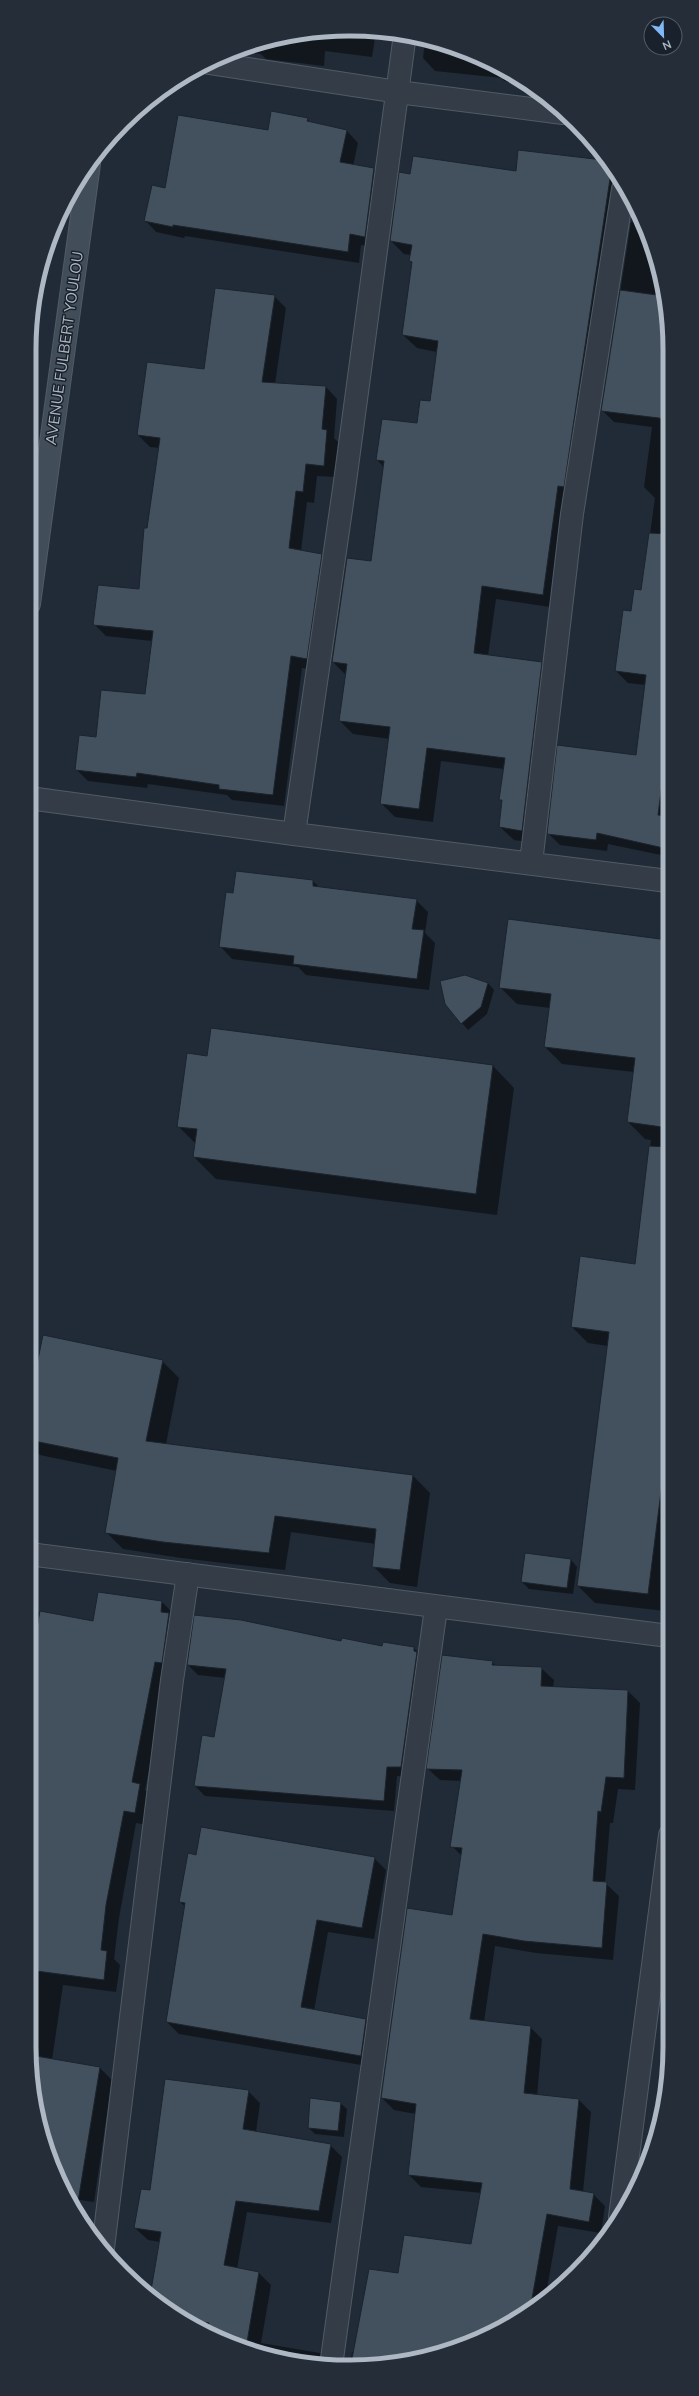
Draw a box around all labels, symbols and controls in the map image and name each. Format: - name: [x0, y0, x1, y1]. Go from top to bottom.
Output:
- north arrow: [643, 16, 683, 56]
- text: N: [660, 37, 673, 53]
- street label: AVENUE FULBERT YOULOU: [41, 250, 87, 446]

